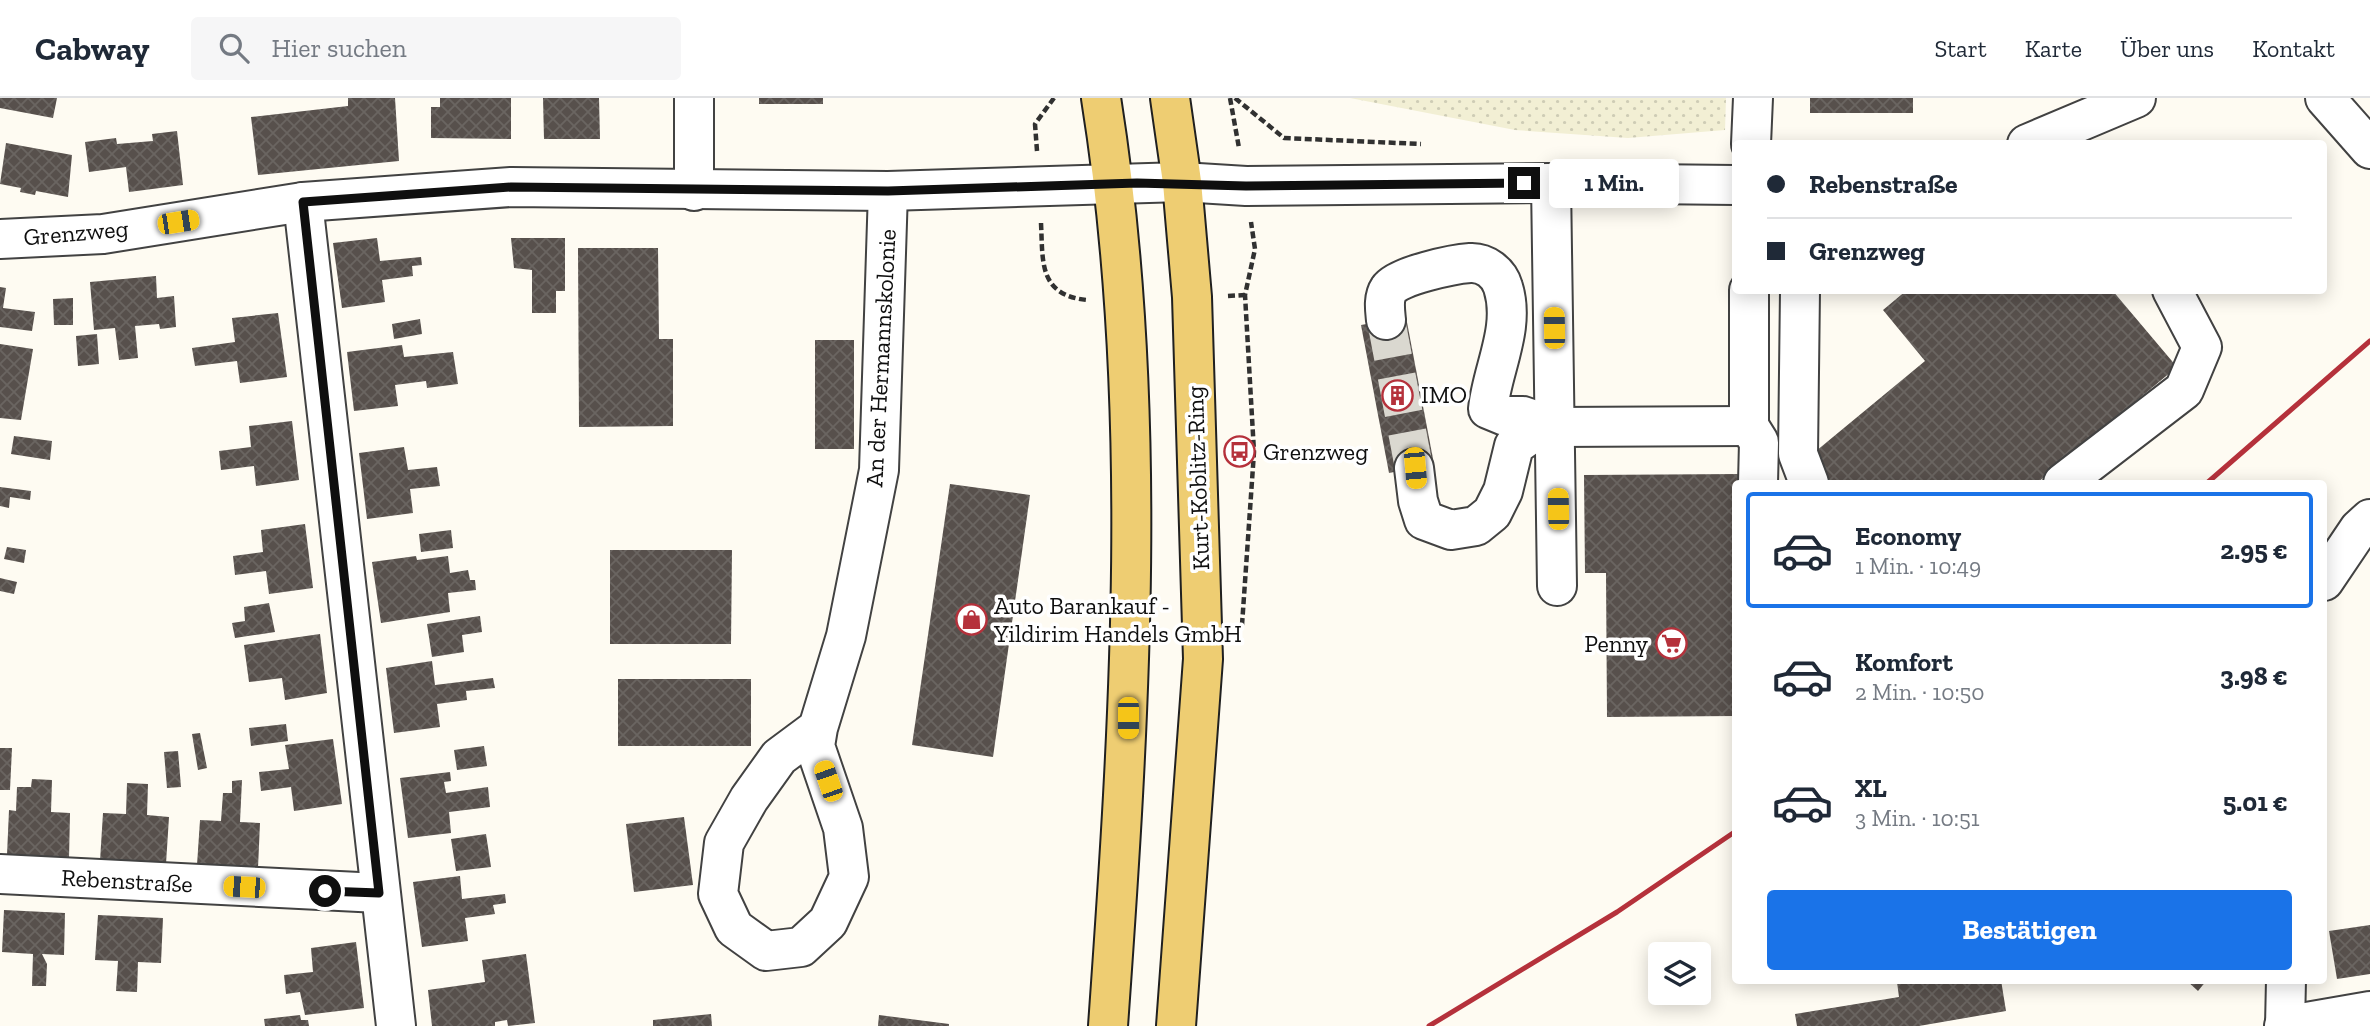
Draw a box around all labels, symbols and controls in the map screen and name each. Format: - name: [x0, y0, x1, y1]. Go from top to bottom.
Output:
- search box: [191, 17, 681, 80]
- text: Cabway: [35, 29, 149, 68]
- icon: search: [215, 29, 253, 67]
- text: Hier suchen: [271, 32, 407, 64]
- text: Start: [1934, 34, 1987, 63]
- text: Karte: [2025, 34, 2082, 63]
- text: Über uns: [2120, 34, 2214, 63]
- text: Kontakt: [2252, 34, 2335, 63]
- callout: 1 Min.: [1548, 158, 1678, 208]
- route end: [1508, 167, 1540, 199]
- text: Rebenstraße: [1809, 168, 1958, 200]
- text: 1 Min.: [1584, 169, 1644, 197]
- car: [156, 208, 201, 236]
- street label: Grenzweg: [22, 213, 130, 252]
- street label: An der Hermannskolonie: [859, 228, 902, 488]
- text: Grenzweg: [1809, 235, 1925, 267]
- car: [1544, 307, 1565, 349]
- building icon: IMO: [1381, 378, 1415, 412]
- place label: IMO: [1421, 380, 1467, 409]
- street label: Kurt-Koblitz-Ring: [1180, 385, 1215, 571]
- bus stop icon: Grenzweg: [1223, 435, 1257, 469]
- place label: Grenzweg: [1263, 437, 1368, 466]
- car: [1403, 446, 1428, 490]
- car: [1548, 488, 1569, 530]
- icon: car: [1771, 519, 1834, 582]
- text: Economy: [1855, 520, 1961, 552]
- text: 2.95 €: [2220, 534, 2288, 566]
- text: 1 Min. · 10:49: [1855, 552, 1981, 580]
- place label: Auto Barankauf - Yildirim Handels GmbH: [993, 591, 1242, 648]
- shop icon: Auto Barankauf - Yildirim Handels GmbH: [954, 603, 988, 637]
- supermarket icon: Penny: [1654, 627, 1688, 661]
- place label: Penny: [1584, 629, 1649, 658]
- icon: car: [1771, 645, 1834, 708]
- text: Komfort: [1855, 646, 1953, 678]
- text: 3.98 €: [2220, 660, 2288, 692]
- text: 2 Min. · 10:50: [1855, 678, 1985, 706]
- car: [1118, 697, 1139, 739]
- car: [812, 758, 845, 804]
- icon: car: [1771, 771, 1834, 834]
- text: XL: [1855, 772, 1887, 804]
- text: 5.01 €: [2223, 786, 2288, 818]
- text: 3 Min. · 10:51: [1855, 804, 1980, 832]
- street label: Rebenstraße: [61, 863, 194, 898]
- car: [223, 875, 266, 899]
- route start: [309, 875, 341, 907]
- button: Bestätigen: [1767, 890, 2292, 970]
- map controls: [1648, 942, 1711, 1005]
- button: layers: [1648, 942, 1711, 1005]

